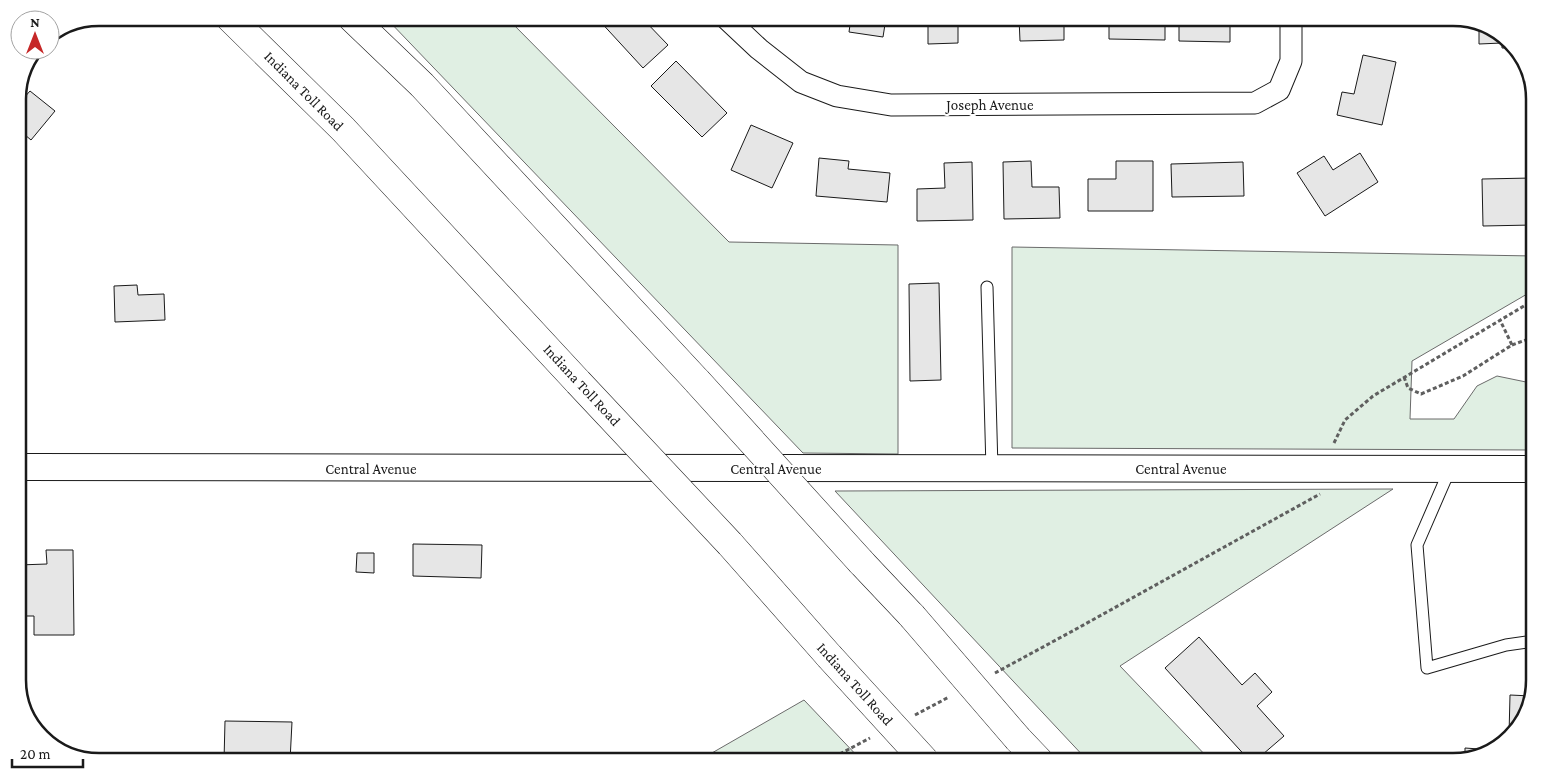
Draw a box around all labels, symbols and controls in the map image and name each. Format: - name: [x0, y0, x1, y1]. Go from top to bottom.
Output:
- north arrow: [10, 10, 60, 60]
- text: N: [30, 14, 40, 30]
- street label: Indiana Toll Road: [261, 48, 347, 134]
- street label: Joseph Avenue: [944, 97, 1034, 114]
- street label: Indiana Toll Road: [540, 341, 624, 429]
- street label: Central Avenue: [325, 461, 417, 477]
- street label: Central Avenue: [730, 461, 822, 477]
- street label: Central Avenue: [1135, 461, 1227, 477]
- street label: Indiana Toll Road: [814, 640, 896, 729]
- scale bar: [12, 736, 84, 768]
- text: 20 m: [20, 746, 51, 762]

